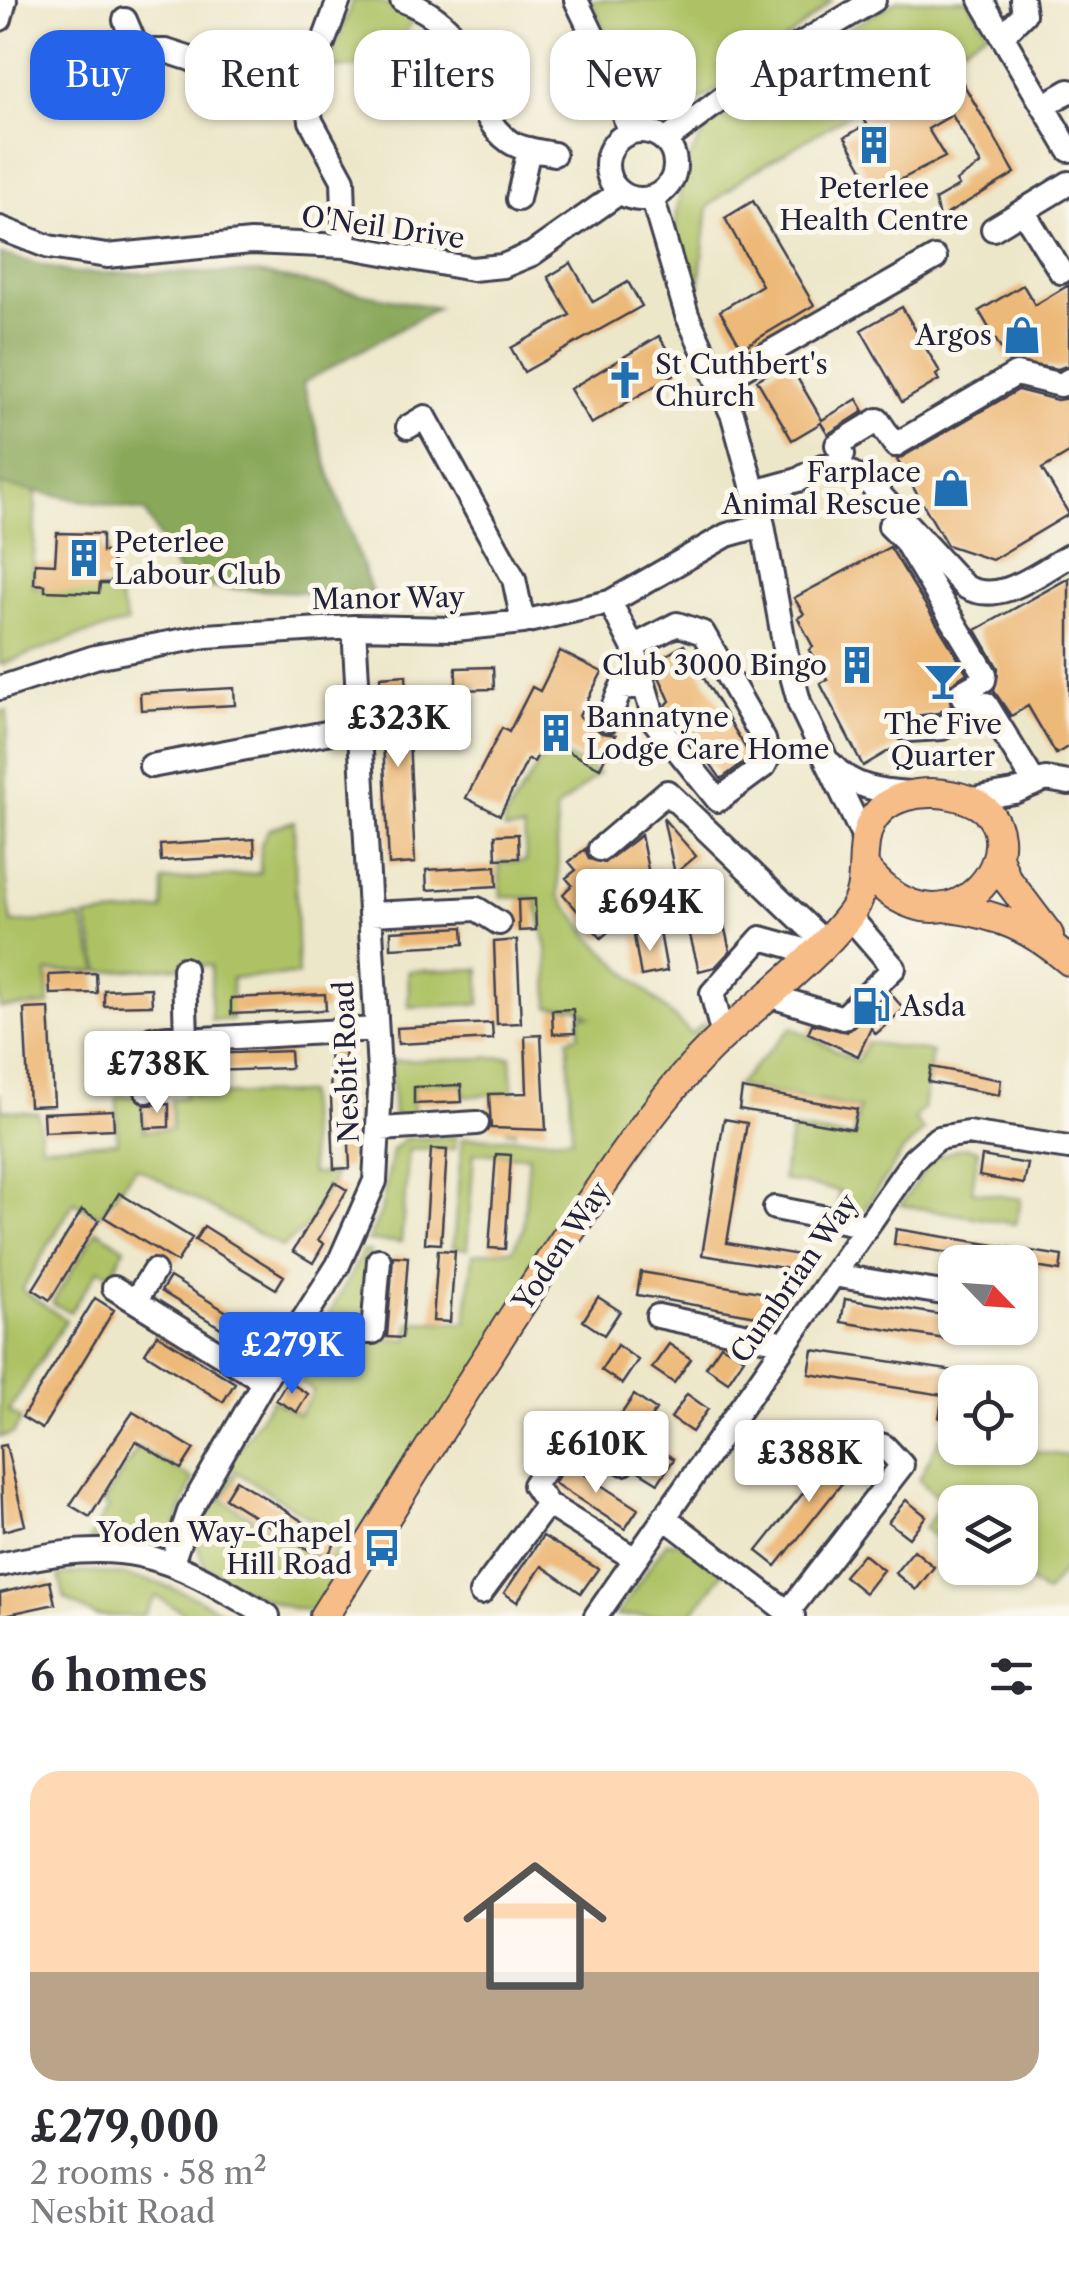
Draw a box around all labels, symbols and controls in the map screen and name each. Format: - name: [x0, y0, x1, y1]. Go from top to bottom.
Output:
- chip: Buy: [30, 30, 165, 120]
- chip: Rent: [185, 30, 334, 120]
- chip: Filters: [354, 30, 530, 120]
- chip: New: [550, 30, 696, 120]
- chip: Apartment: [716, 30, 966, 120]
- building icon: Peterlee Health Centre: [853, 124, 895, 166]
- place label: Peterlee Health Centre: [780, 171, 968, 237]
- street label: O'Neil Drive: [299, 199, 467, 255]
- shop icon: Argos: [1001, 314, 1043, 356]
- place label: Argos: [915, 318, 992, 352]
- place label: St Cuthbert's Church: [655, 347, 828, 413]
- church icon: St Cuthbert's Church: [604, 359, 646, 401]
- place label: Farplace Animal Rescue: [721, 455, 921, 521]
- shop icon: Farplace Animal Rescue: [930, 467, 972, 509]
- place label: Peterlee Labour Club: [114, 525, 281, 591]
- building icon: Peterlee Labour Club: [63, 537, 105, 579]
- street label: Manor Way: [311, 580, 465, 616]
- building icon: Club 3000 Bingo: [836, 644, 878, 686]
- place label: Club 3000 Bingo: [602, 648, 827, 682]
- bar icon: The Five Quarter: [922, 660, 964, 702]
- pin: £323K: [328, 685, 468, 770]
- text: £323K: [347, 698, 449, 737]
- place label: Bannatyne Lodge Care Home: [586, 700, 830, 766]
- place label: The Five Quarter: [884, 707, 1002, 773]
- building icon: Bannatyne Lodge Care Home: [535, 712, 577, 754]
- pin: £694K: [580, 869, 720, 954]
- text: £694K: [598, 882, 702, 921]
- street label: Nesbit Road: [326, 980, 366, 1144]
- fuel station icon: Asda: [850, 985, 892, 1027]
- place label: Asda: [900, 989, 966, 1023]
- pin: £738K: [87, 1031, 227, 1116]
- text: £738K: [106, 1044, 208, 1083]
- street label: Yoden Way: [505, 1175, 617, 1318]
- street label: Cumbrian Way: [723, 1187, 865, 1369]
- north arrow: [938, 1245, 1038, 1345]
- map controls: [938, 1245, 1038, 1585]
- pin: £279K: [222, 1312, 362, 1397]
- text: £279K: [241, 1325, 343, 1364]
- button: locate: [938, 1365, 1038, 1465]
- pin: £610K: [526, 1411, 666, 1496]
- pin: £388K: [739, 1420, 879, 1505]
- text: £610K: [546, 1424, 646, 1463]
- text: £388K: [757, 1433, 861, 1472]
- button: layers: [938, 1485, 1038, 1585]
- place label: Yoden Way-Chapel Hill Road: [96, 1515, 352, 1581]
- bus stop icon: Yoden Way-Chapel Hill Road: [361, 1527, 403, 1569]
- icon: filters: [984, 1649, 1039, 1704]
- text: 6 homes: [30, 1650, 208, 1702]
- icon: home: [445, 1836, 625, 2016]
- text: £279,000: [30, 2101, 220, 2153]
- text: 2 rooms · 58 m²: [30, 2153, 267, 2192]
- text: Nesbit Road: [30, 2192, 216, 2231]

